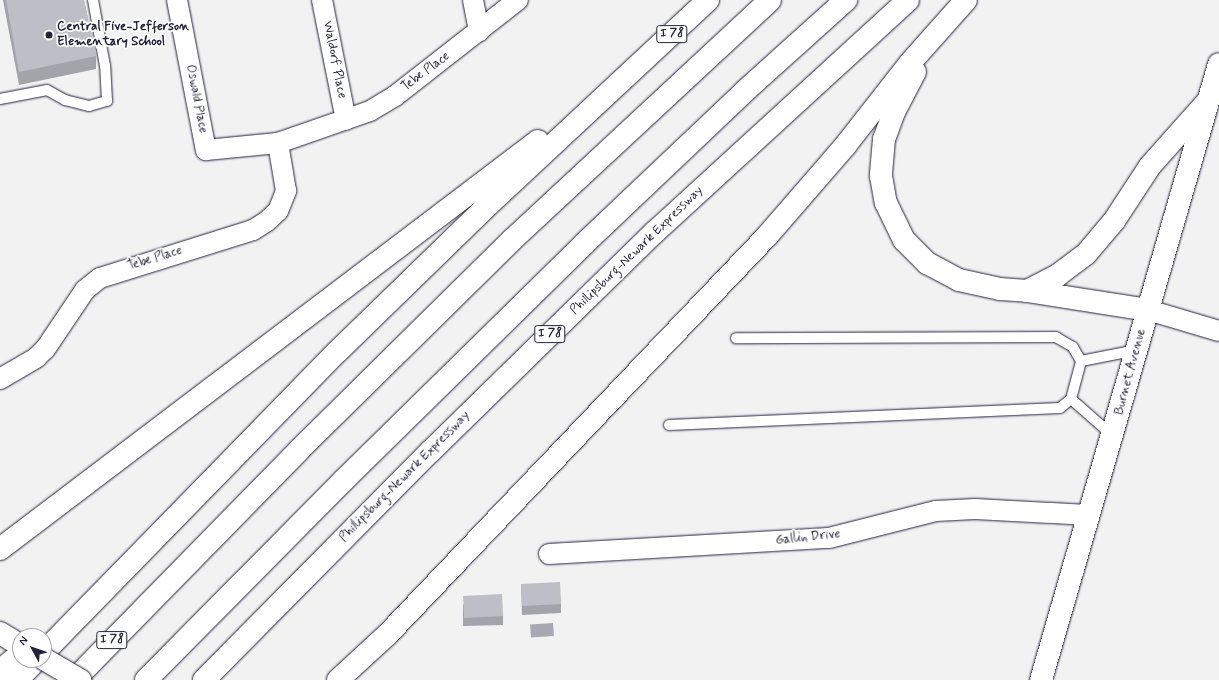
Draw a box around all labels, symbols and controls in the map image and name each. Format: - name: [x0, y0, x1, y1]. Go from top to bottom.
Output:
- place label: Central Five-Jefferson Elementary School: [57, 20, 189, 51]
- street label: Waldorf Place: [319, 21, 349, 99]
- road number: I 78: [656, 24, 688, 44]
- marker: Central Five-Jefferson Elementary School: [44, 30, 54, 40]
- street label: Tebe Place: [399, 49, 453, 95]
- street label: Oswald Place: [182, 63, 210, 135]
- street label: Phillipsburg-Newark Expressway: [566, 182, 708, 320]
- street label: Tebe Place: [126, 243, 184, 275]
- road number: I 78: [534, 324, 566, 344]
- street label: Burnet Avenue: [1112, 328, 1150, 416]
- street label: Phillipsburg-Newark Expressway: [335, 407, 475, 547]
- street label: Gallin Drive: [775, 527, 841, 549]
- north arrow: [12, 628, 52, 668]
- road number: I 78: [96, 630, 128, 650]
- text: N: [16, 634, 31, 648]

